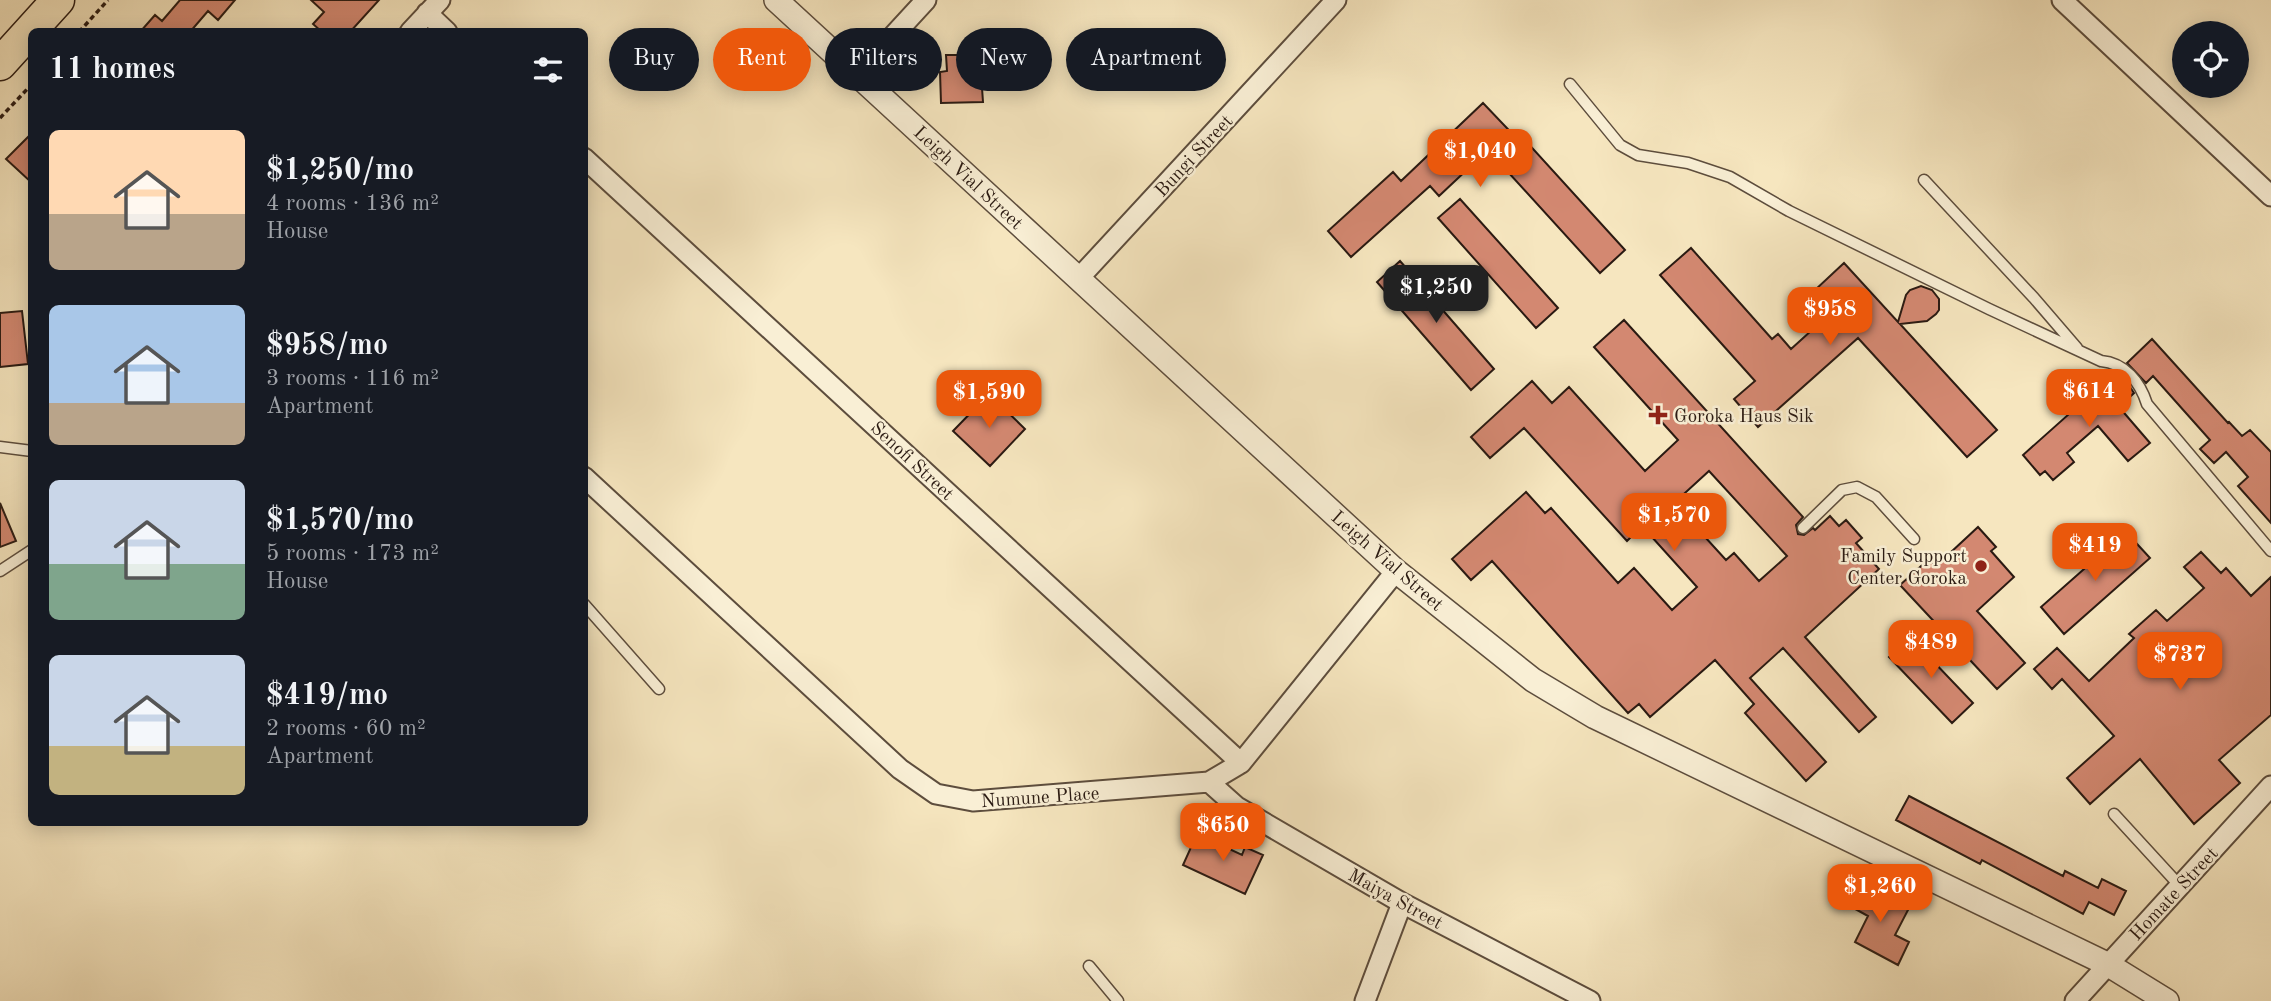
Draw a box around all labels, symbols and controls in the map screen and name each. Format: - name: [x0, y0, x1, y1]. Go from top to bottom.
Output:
- map controls: [2172, 21, 2249, 98]
- button: locate: [2172, 21, 2249, 98]
- chip: Buy: [609, 28, 699, 91]
- chip: Rent: [713, 28, 811, 91]
- chip: Filters: [825, 28, 942, 91]
- chip: New: [956, 28, 1052, 91]
- chip: Apartment: [1066, 28, 1226, 91]
- icon: filters: [529, 51, 567, 89]
- text: 11 homes: [49, 55, 175, 85]
- street label: Bungi Street: [1152, 112, 1237, 201]
- street label: Leigh Vial Street: [909, 124, 1026, 234]
- pin: $1,040: [1423, 130, 1537, 189]
- text: $1,040: [1443, 140, 1517, 163]
- text: $1,250/mo: [266, 156, 414, 186]
- icon: home: [105, 158, 189, 242]
- text: 4 rooms · 136 m²: [266, 192, 439, 215]
- text: House: [266, 220, 328, 243]
- pin: $1,250: [1379, 266, 1493, 325]
- text: $1,250: [1399, 276, 1473, 299]
- pin: $958: [1789, 288, 1871, 347]
- text: $958: [1803, 298, 1857, 321]
- text: $958/mo: [266, 331, 388, 361]
- icon: home: [105, 333, 189, 417]
- text: 3 rooms · 116 m²: [266, 367, 439, 390]
- pin: $1,590: [932, 370, 1046, 430]
- pin: $614: [2048, 370, 2130, 429]
- text: $614: [2062, 380, 2116, 403]
- text: $1,590: [952, 381, 1026, 404]
- text: Apartment: [266, 395, 374, 418]
- marker: Goroka Haus Sik: [1648, 405, 1668, 425]
- place label: Goroka Haus Sik: [1674, 408, 1814, 427]
- street label: Senofi Street: [866, 419, 957, 505]
- pin: $1,570: [1617, 494, 1731, 553]
- text: $1,570: [1637, 504, 1711, 527]
- text: $1,570/mo: [266, 506, 414, 536]
- icon: home: [105, 508, 189, 592]
- street label: Leigh Vial Street: [1327, 508, 1446, 616]
- pin: $419: [2054, 524, 2136, 583]
- text: $419: [2068, 534, 2122, 557]
- text: 5 rooms · 173 m²: [266, 542, 439, 565]
- place label: Family Support Center Goroka: [1840, 548, 1968, 589]
- marker: Family Support Center Goroka: [1973, 558, 1989, 574]
- text: House: [266, 570, 328, 593]
- pin: $489: [1890, 620, 1972, 680]
- text: $489: [1904, 631, 1958, 654]
- pin: $737: [2139, 632, 2221, 692]
- text: $737: [2153, 643, 2207, 666]
- text: $419/mo: [266, 681, 388, 711]
- icon: home: [105, 683, 189, 767]
- text: 2 rooms · 60 m²: [266, 717, 426, 740]
- text: Apartment: [266, 745, 374, 768]
- street label: Numune Place: [980, 785, 1100, 812]
- pin: $650: [1182, 804, 1264, 863]
- text: $650: [1196, 814, 1250, 837]
- street label: Homate Street: [2127, 844, 2223, 945]
- pin: $1,260: [1823, 864, 1937, 924]
- street label: Maiya Street: [1344, 866, 1445, 934]
- text: $1,260: [1843, 875, 1917, 898]

